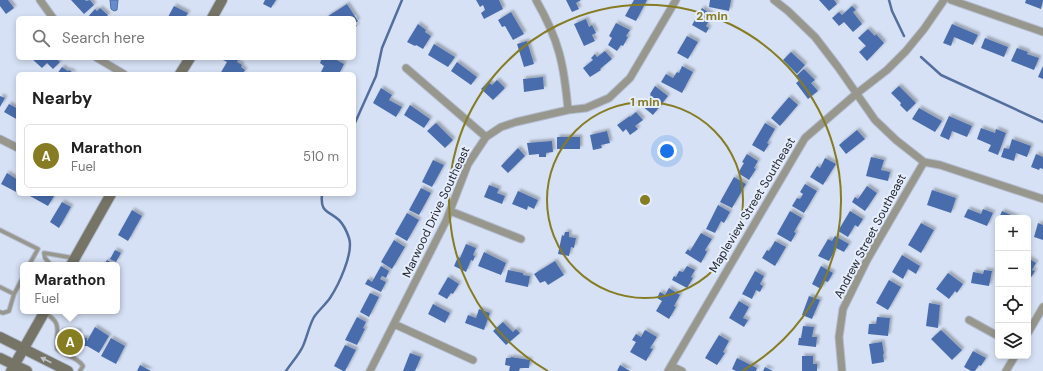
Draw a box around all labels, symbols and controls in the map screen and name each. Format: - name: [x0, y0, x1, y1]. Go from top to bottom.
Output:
- text: 2 min: [696, 8, 728, 24]
- search box: [16, 16, 356, 60]
- icon: search: [30, 27, 52, 49]
- text: Search here: [62, 28, 145, 48]
- text: Nearby: [32, 87, 92, 109]
- text: 1 min: [630, 94, 660, 110]
- street label: Mapleview Street Southeast: [705, 134, 799, 276]
- text: Marathon: [71, 138, 142, 158]
- your location: [657, 141, 677, 161]
- street label: Marwood Drive Southeast: [399, 144, 474, 280]
- text: A: [41, 148, 51, 165]
- text: 510 m: [303, 148, 339, 165]
- text: Fuel: [71, 158, 96, 175]
- street label: Andrew Street Southeast: [830, 171, 910, 301]
- centre of rings: [638, 193, 652, 207]
- map controls: [995, 215, 1031, 359]
- button: +: [995, 215, 1031, 251]
- button: −: [995, 251, 1031, 287]
- popup: [20, 262, 120, 314]
- text: Marathon: [34, 270, 106, 290]
- button: locate: [995, 287, 1031, 323]
- text: Fuel: [34, 290, 59, 307]
- button: layers: [995, 323, 1031, 359]
- pin: A: [57, 327, 83, 357]
- one-way arrow: [40, 357, 51, 363]

